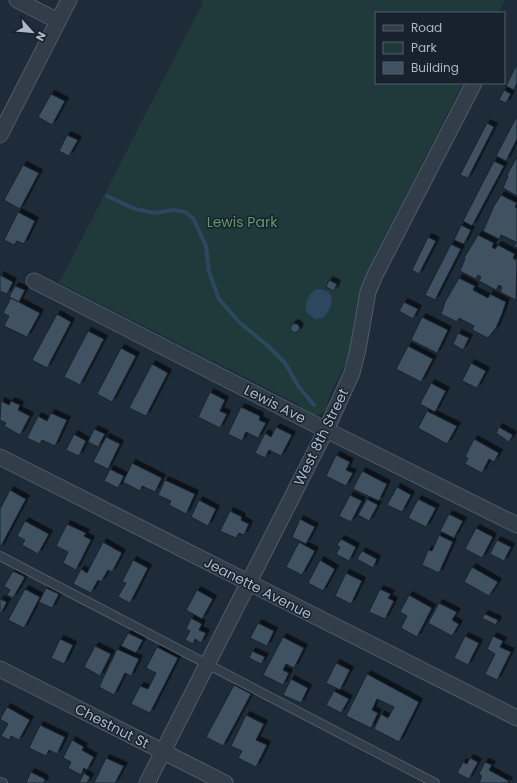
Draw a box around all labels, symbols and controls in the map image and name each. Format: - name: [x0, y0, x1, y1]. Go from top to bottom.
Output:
- north arrow: [12, 12, 52, 52]
- legend: [375, 12, 505, 84]
- text: Road: [411, 19, 442, 36]
- text: N: [32, 29, 50, 44]
- text: Park: [411, 39, 438, 56]
- text: Building: [411, 59, 459, 76]
- park label: Lewis Park: [207, 212, 278, 232]
- street label: Lewis Ave: [241, 380, 310, 428]
- street label: West 8th Street: [289, 385, 353, 489]
- street label: Jeanette Avenue: [201, 552, 316, 624]
- street label: Chestnut St: [71, 699, 153, 753]

